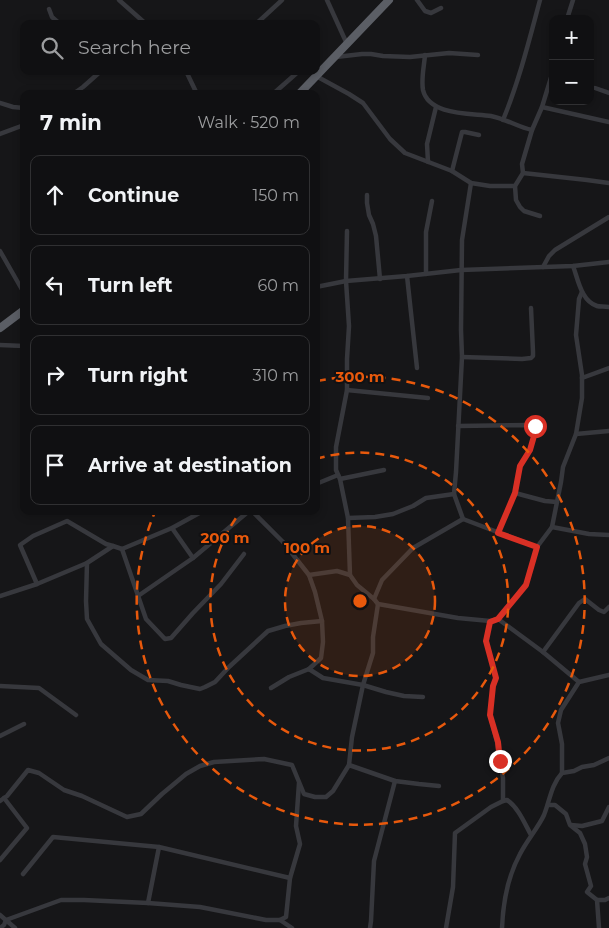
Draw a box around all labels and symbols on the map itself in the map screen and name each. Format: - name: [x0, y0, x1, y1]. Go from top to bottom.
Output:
- text: 300 m: [334, 367, 385, 386]
- route start: [524, 415, 547, 438]
- text: 200 m: [200, 528, 250, 547]
- text: 100 m: [284, 538, 330, 557]
- centre of rings: [351, 592, 369, 610]
- route end: [489, 750, 512, 773]

